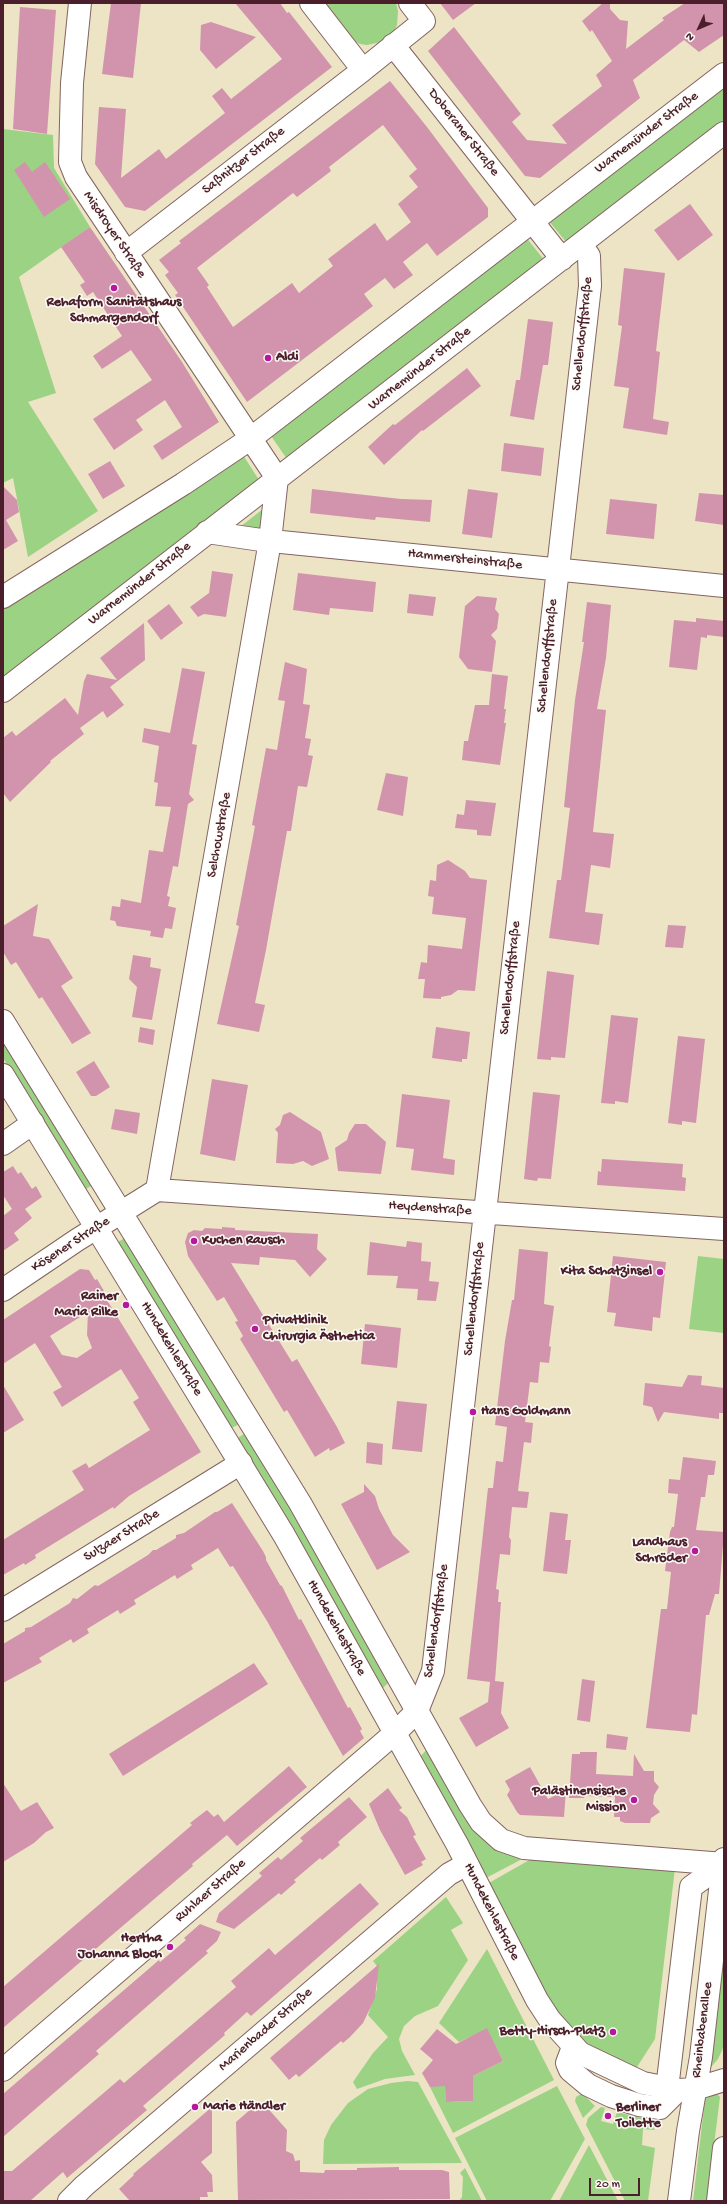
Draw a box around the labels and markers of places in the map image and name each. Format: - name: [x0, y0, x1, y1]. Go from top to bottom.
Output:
- marker: Rehaform Sanitätshaus Schmargendorf: [109, 283, 119, 293]
- place label: Rehaform Sanitätshaus Schmargendorf: [47, 295, 181, 328]
- place label: Aldi: [276, 350, 299, 366]
- marker: Aldi: [263, 353, 273, 363]
- place label: Kuchen Rausch: [202, 1233, 285, 1249]
- marker: Kuchen Rausch: [189, 1236, 199, 1246]
- place label: Kita Schatzinsel: [561, 1264, 652, 1280]
- marker: Kita Schatzinsel: [655, 1267, 665, 1277]
- place label: Rainer Maria Rilke: [55, 1289, 118, 1322]
- marker: Rainer Maria Rilke: [121, 1300, 131, 1310]
- place label: Privatklinik Chirurgia Ästhetica: [263, 1313, 375, 1346]
- marker: Privatklinik Chirurgia Ästhetica: [250, 1324, 260, 1334]
- place label: Hans Goldmann: [481, 1404, 570, 1420]
- marker: Hans Goldmann: [468, 1407, 478, 1417]
- place label: Landhaus Schröder: [632, 1535, 687, 1568]
- marker: Landhaus Schröder: [690, 1546, 700, 1556]
- place label: Palästinensische Mission: [532, 1784, 626, 1816]
- marker: Palästinensische Mission: [629, 1795, 639, 1805]
- place label: Hertha Johanna Bloch: [78, 1931, 162, 1964]
- marker: Hertha Johanna Bloch: [165, 1942, 175, 1952]
- place label: Betty-Hirsch-Platz: [500, 2024, 605, 2040]
- marker: Betty-Hirsch-Platz: [608, 2027, 618, 2037]
- place label: Marie Händler: [203, 2099, 285, 2115]
- place label: Berliner Toilette: [616, 2100, 661, 2132]
- marker: Marie Händler: [190, 2102, 200, 2112]
- marker: Berliner Toilette: [603, 2111, 613, 2121]

